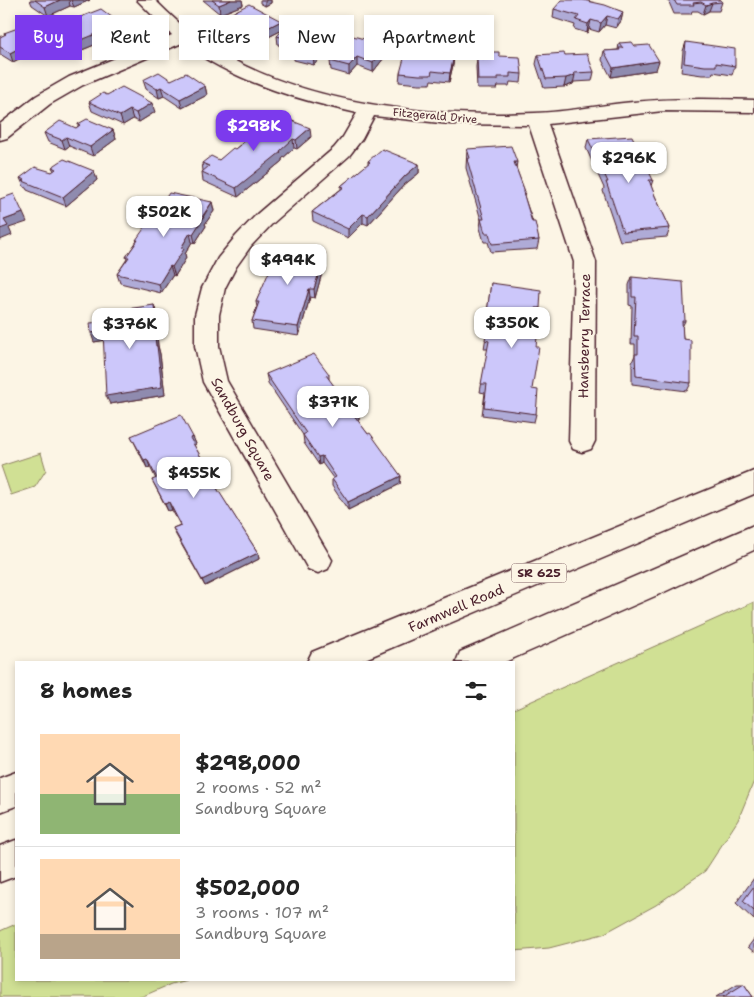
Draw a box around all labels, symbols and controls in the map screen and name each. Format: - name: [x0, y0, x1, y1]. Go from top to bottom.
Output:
- chip: Buy: [15, 15, 82, 60]
- chip: Rent: [92, 15, 169, 60]
- chip: Filters: [179, 15, 269, 60]
- chip: New: [279, 15, 354, 60]
- chip: Apartment: [364, 15, 494, 60]
- street label: Fitzgerald Drive: [392, 105, 478, 127]
- pin: $298K: [219, 110, 289, 152]
- text: $298K: [227, 115, 281, 136]
- pin: $296K: [594, 142, 664, 184]
- text: $296K: [602, 147, 656, 168]
- pin: $502K: [129, 196, 199, 238]
- text: $502K: [137, 201, 191, 222]
- pin: $494K: [253, 244, 323, 286]
- text: $494K: [261, 249, 315, 270]
- street label: Hansberry Terrace: [574, 273, 594, 399]
- pin: $350K: [477, 306, 547, 349]
- pin: $376K: [95, 308, 165, 350]
- text: $350K: [485, 312, 539, 333]
- text: $376K: [103, 313, 157, 334]
- street label: Sandburg Square: [207, 374, 279, 484]
- pin: $371K: [298, 386, 368, 428]
- text: $371K: [308, 391, 358, 412]
- pin: $455K: [159, 456, 229, 499]
- text: $455K: [168, 462, 220, 483]
- road number: SR 625: [512, 564, 566, 582]
- street label: Farmwell Road: [406, 580, 506, 636]
- text: 8 homes: [40, 677, 132, 705]
- icon: filters: [462, 677, 490, 705]
- text: $298,000: [195, 749, 301, 777]
- icon: home: [80, 754, 140, 814]
- text: 2 rooms · 52 m²: [195, 777, 322, 798]
- text: Sandburg Square: [195, 798, 327, 819]
- text: $502,000: [195, 874, 300, 902]
- icon: home: [80, 879, 140, 939]
- text: 3 rooms · 107 m²: [195, 902, 329, 923]
- text: Sandburg Square: [195, 923, 327, 944]

